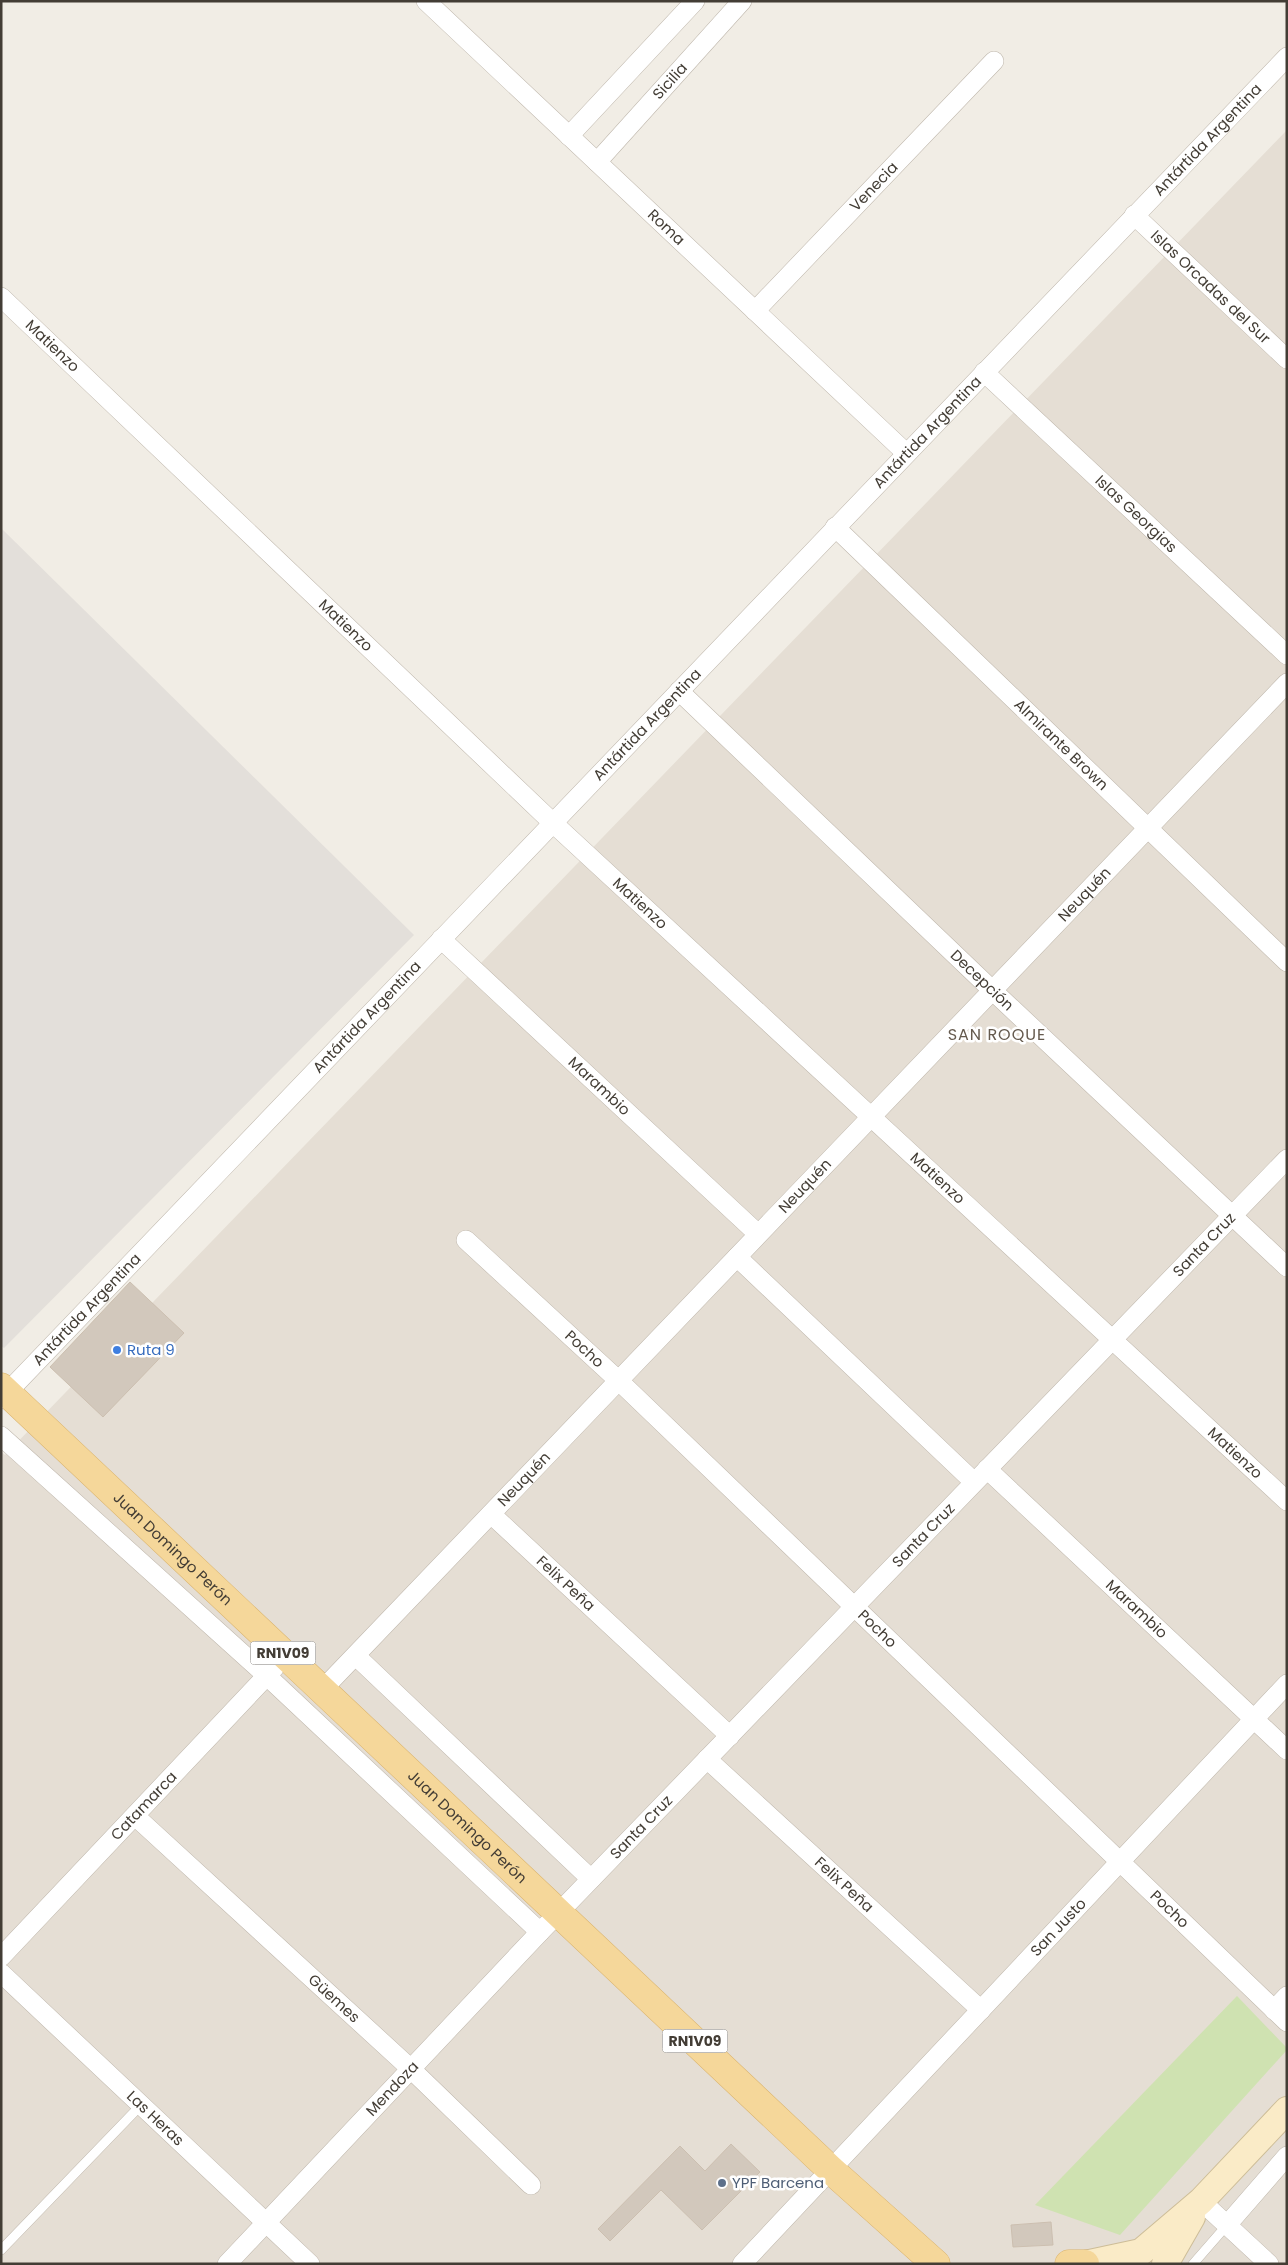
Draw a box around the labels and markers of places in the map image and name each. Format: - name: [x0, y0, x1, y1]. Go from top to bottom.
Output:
- place label: Ruta 9: [127, 1339, 175, 1360]
- marker: Ruta 9: [111, 1344, 123, 1356]
- place label: YPF Barcena: [732, 2172, 824, 2193]
- marker: YPF Barcena: [716, 2177, 728, 2189]

